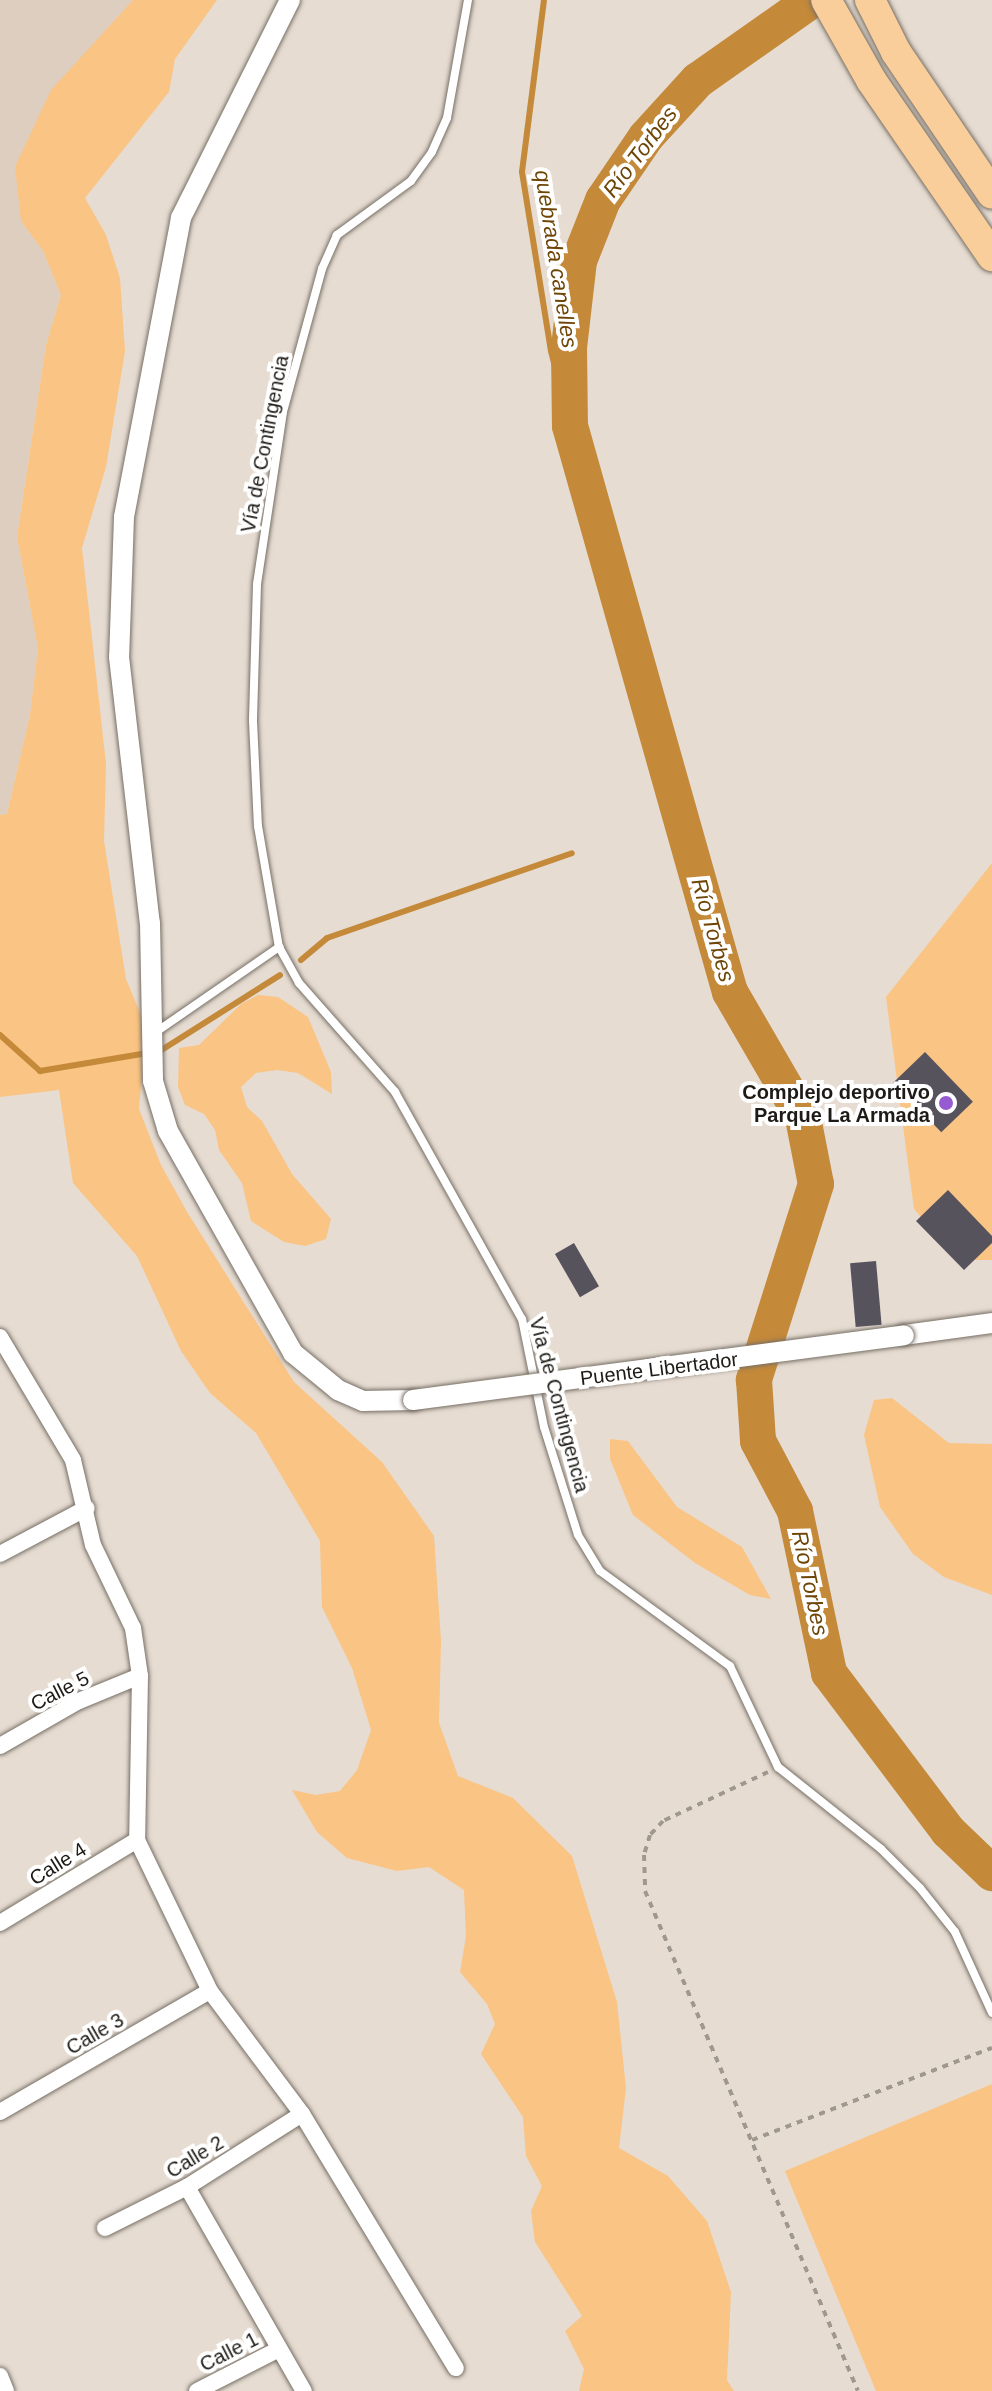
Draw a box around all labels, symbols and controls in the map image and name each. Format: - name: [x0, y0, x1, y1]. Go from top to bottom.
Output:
- water label: Río Torbes: [597, 101, 683, 203]
- water label: quebrada canelles: [529, 168, 583, 350]
- street label: Vía de Contingencia: [236, 353, 294, 535]
- water label: Río Torbes: [686, 875, 740, 985]
- place label: Complejo deportivo Parque La Armada: [742, 1080, 930, 1127]
- marker: Complejo deportivo Parque La Armada: [937, 1094, 955, 1112]
- street label: Vía de Contingencia: [524, 1315, 594, 1495]
- street label: Puente Libertador: [579, 1347, 739, 1391]
- water label: Río Torbes: [786, 1528, 834, 1638]
- street label: Calle 5: [27, 1666, 93, 1716]
- street label: Calle 4: [25, 1837, 91, 1891]
- street label: Calle 3: [62, 2008, 128, 2060]
- street label: Calle 2: [162, 2131, 228, 2183]
- street label: Calle 1: [196, 2327, 262, 2377]

